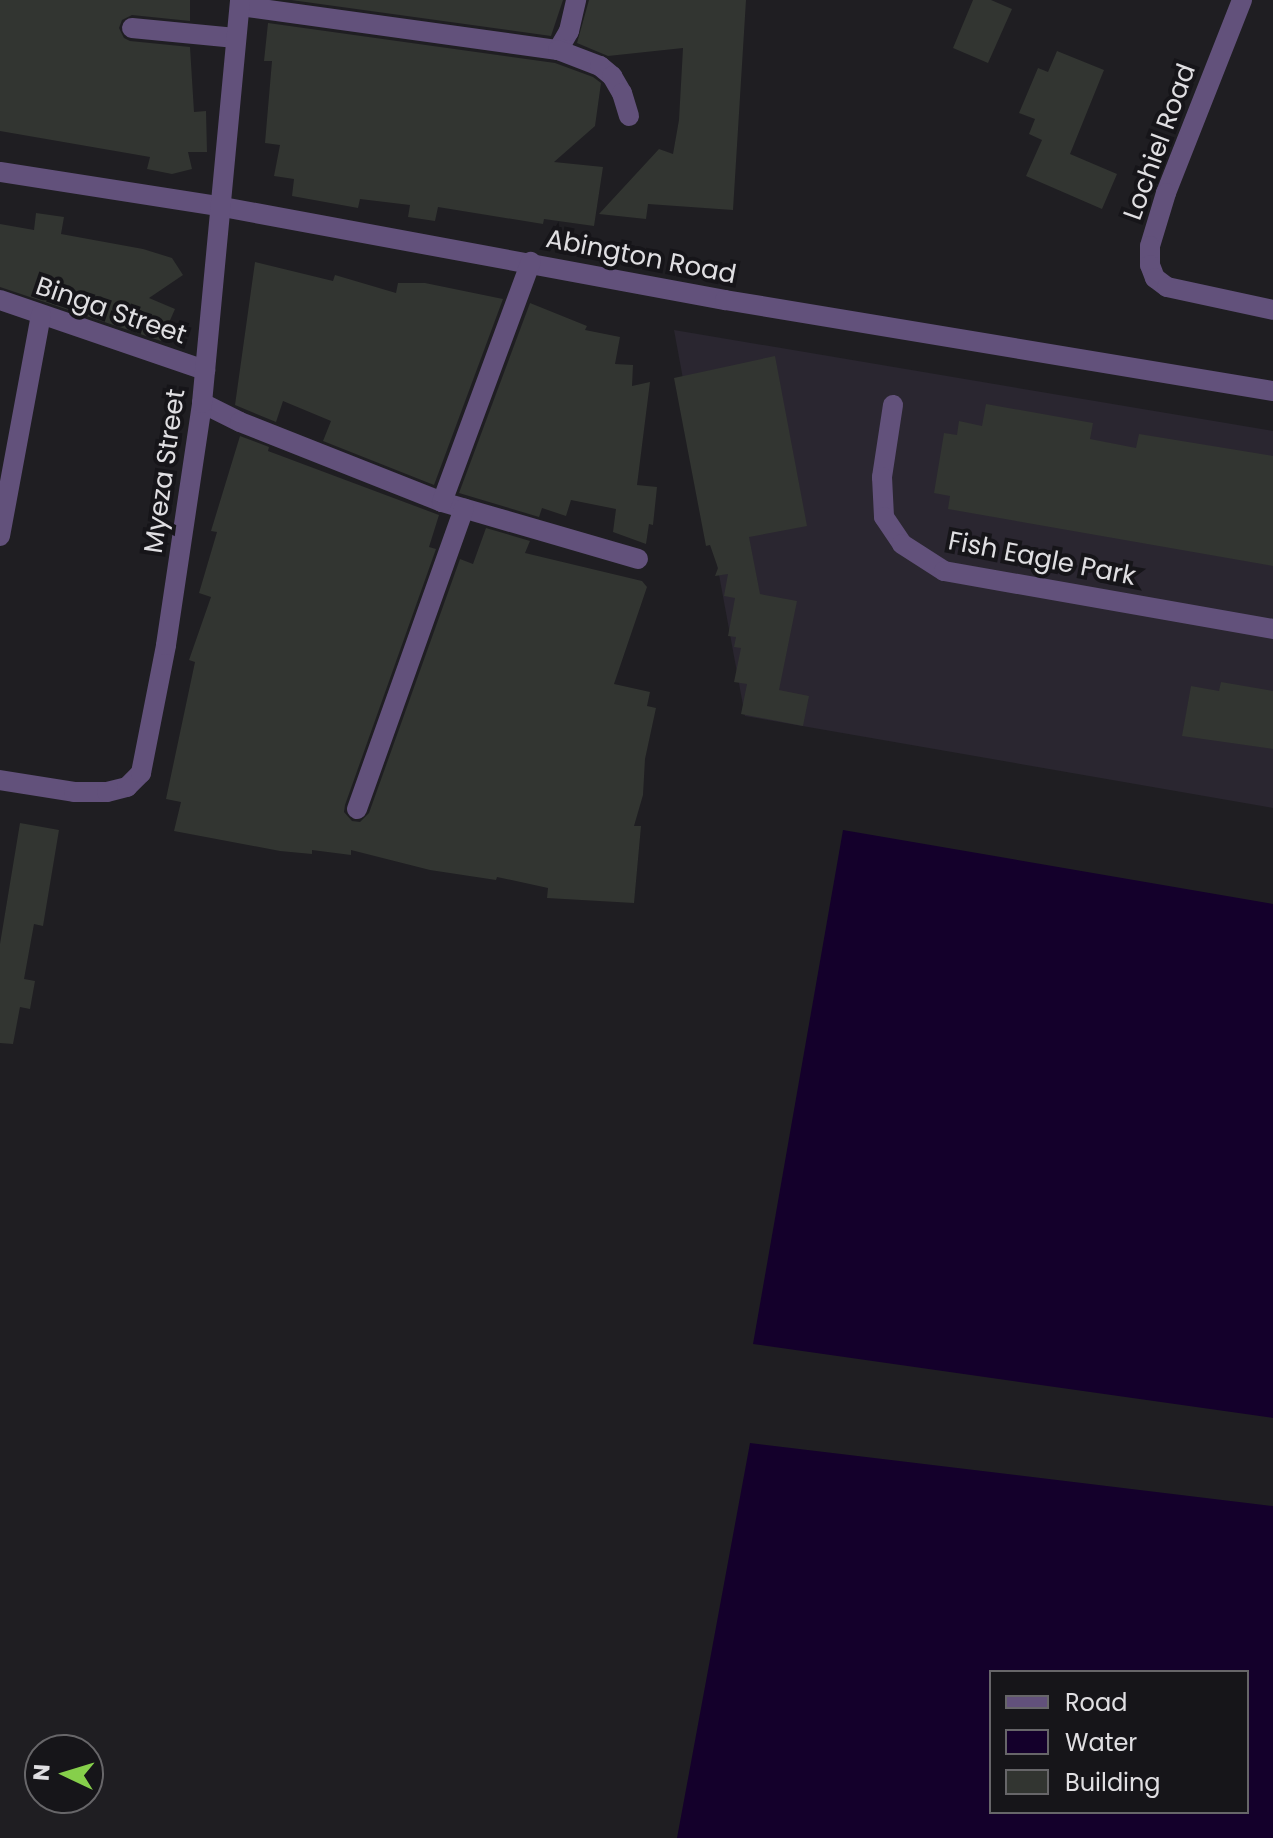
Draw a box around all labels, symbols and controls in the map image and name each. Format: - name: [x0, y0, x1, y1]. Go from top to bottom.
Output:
- street label: Lochiel Road: [1117, 60, 1203, 224]
- street label: Abington Road: [543, 223, 739, 291]
- street label: Binga Street: [32, 271, 190, 351]
- street label: Myeza Street: [138, 387, 192, 555]
- street label: Fish Eagle Park: [946, 526, 1138, 592]
- legend: [989, 1670, 1249, 1814]
- text: Road: [1065, 1686, 1127, 1719]
- text: Water: [1065, 1726, 1137, 1759]
- north arrow: [24, 1734, 104, 1814]
- text: N: [26, 1763, 58, 1782]
- text: Building: [1065, 1766, 1161, 1799]

